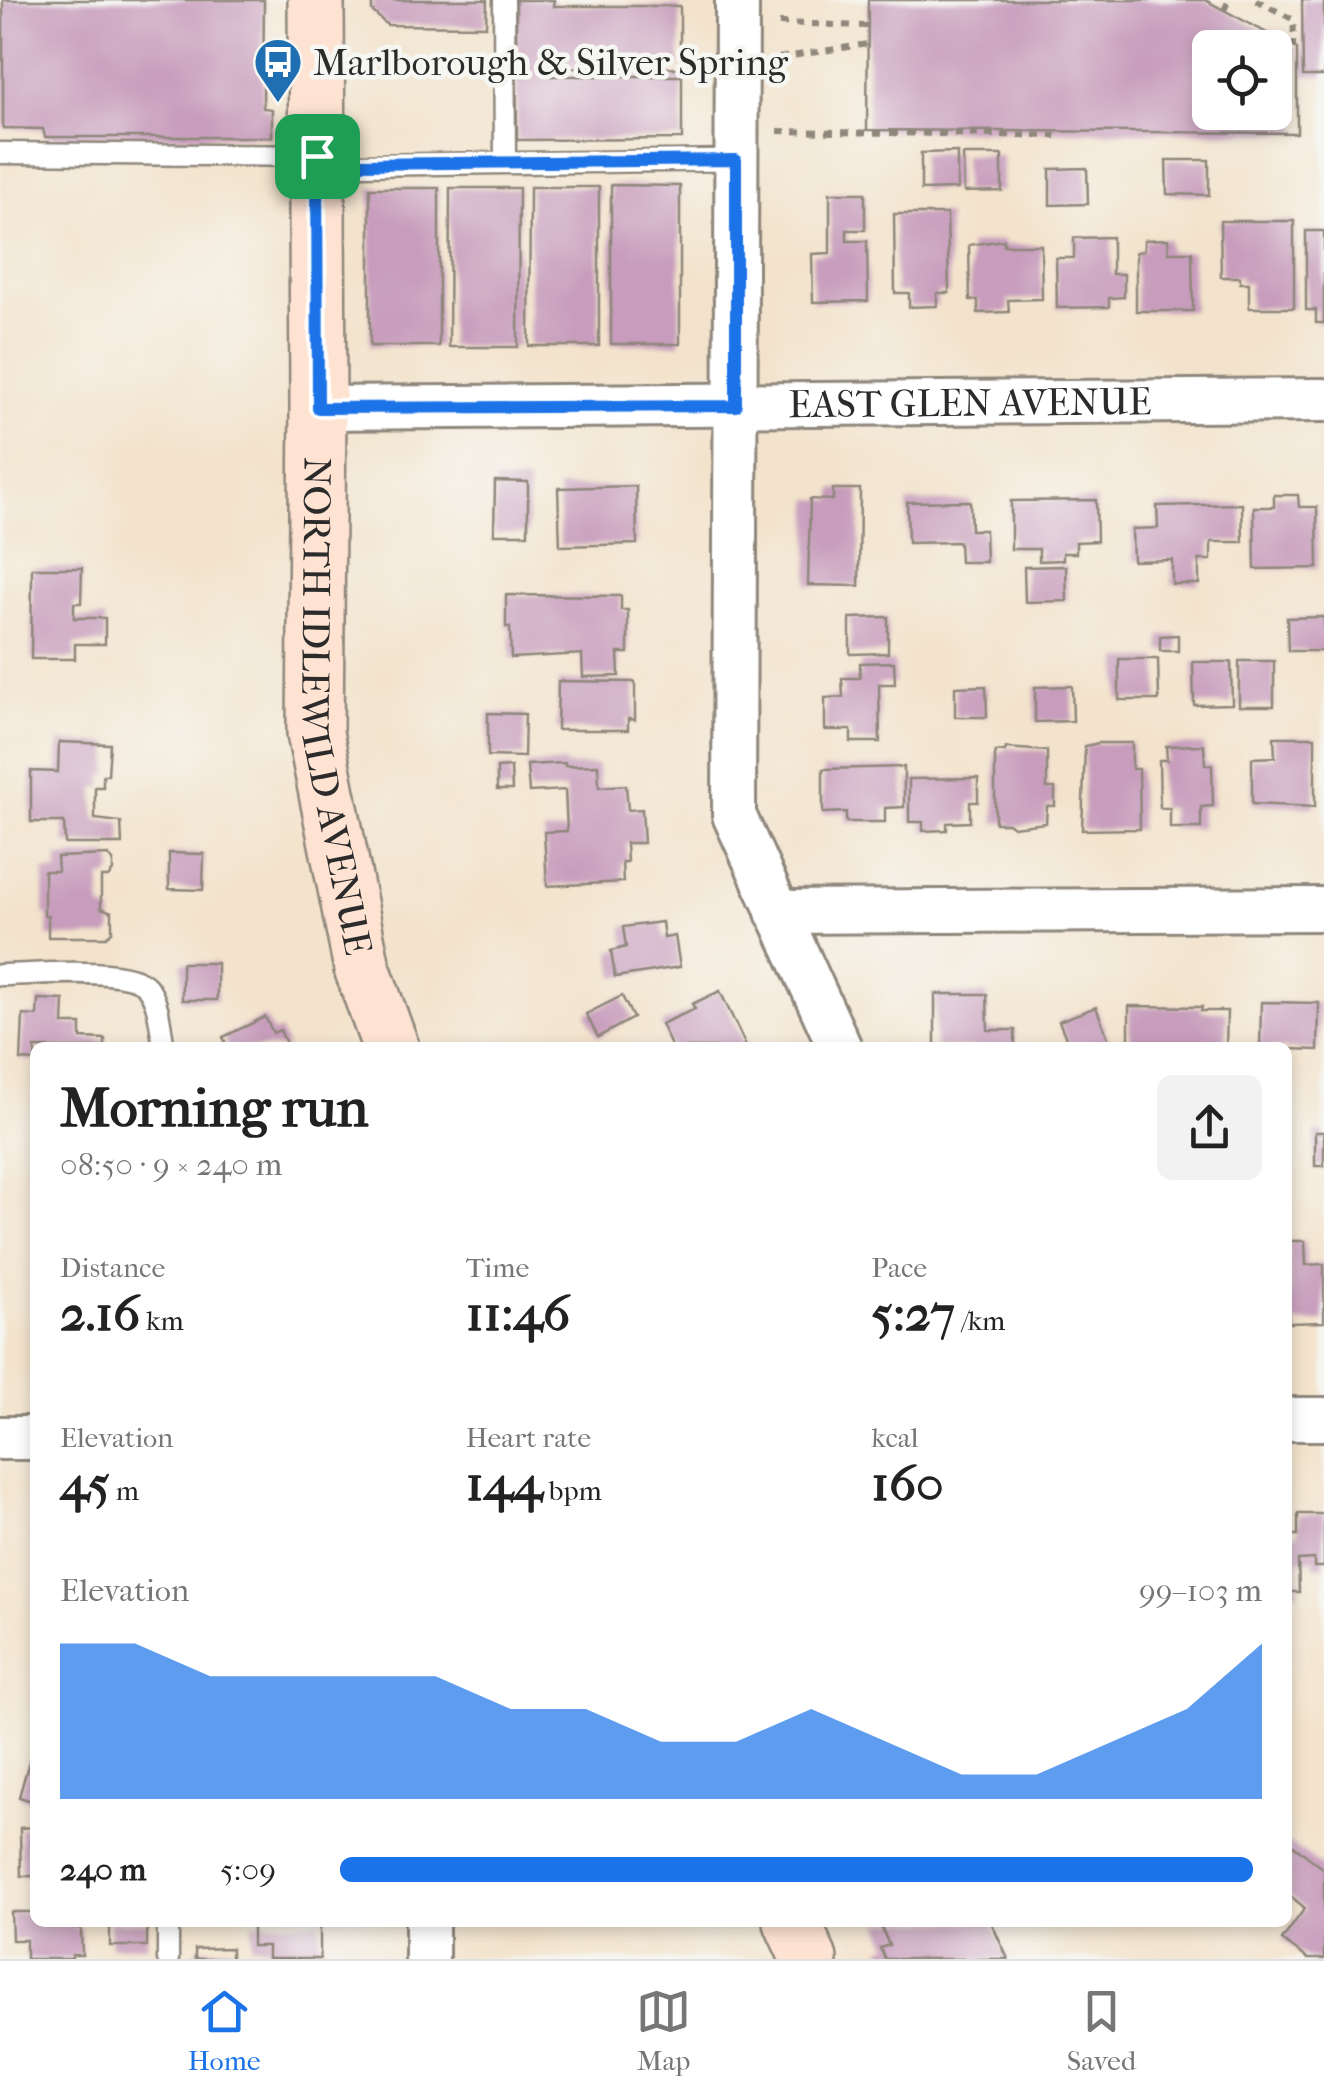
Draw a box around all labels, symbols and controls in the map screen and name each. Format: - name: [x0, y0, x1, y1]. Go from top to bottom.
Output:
- map controls: [1192, 30, 1292, 130]
- button: locate: [1192, 30, 1292, 130]
- bus stop icon: Marlborough & Silver Spring: [252, 36, 304, 104]
- place label: Marlborough & Silver Spring: [313, 40, 788, 85]
- pin: [275, 114, 360, 199]
- icon: arrive: [290, 129, 345, 184]
- street label: EAST GLEN AVENUE: [788, 379, 1152, 427]
- street label: NORTH IDLEWILD AVENUE: [292, 457, 381, 959]
- button: share: [1157, 1075, 1262, 1180]
- text: Morning run: [60, 1076, 368, 1140]
- text: 08:50 · 9 × 240 m: [60, 1146, 282, 1183]
- text: Distance: [60, 1251, 165, 1284]
- text: Time: [466, 1251, 529, 1284]
- text: Pace: [871, 1251, 927, 1284]
- text: 2.16: [60, 1284, 140, 1343]
- text: 11:46: [466, 1284, 570, 1343]
- text: 5:27: [871, 1284, 955, 1343]
- text: km: [140, 1304, 184, 1337]
- text: /km: [955, 1304, 1005, 1337]
- text: Elevation: [60, 1421, 173, 1454]
- text: Heart rate: [466, 1421, 591, 1454]
- text: kcal: [871, 1421, 918, 1454]
- text: 45: [60, 1454, 110, 1513]
- text: 144: [466, 1454, 543, 1513]
- text: 160: [871, 1454, 944, 1513]
- text: m: [110, 1474, 139, 1507]
- text: bpm: [543, 1474, 602, 1507]
- text: Elevation: [60, 1572, 189, 1609]
- text: 99–103 m: [1139, 1572, 1262, 1609]
- text: 240 m: [60, 1851, 146, 1888]
- text: 5:09: [220, 1851, 276, 1888]
- tab: Home: [188, 1984, 261, 2077]
- tab: Map: [636, 1984, 691, 2077]
- tab: Saved: [1067, 1984, 1136, 2077]

